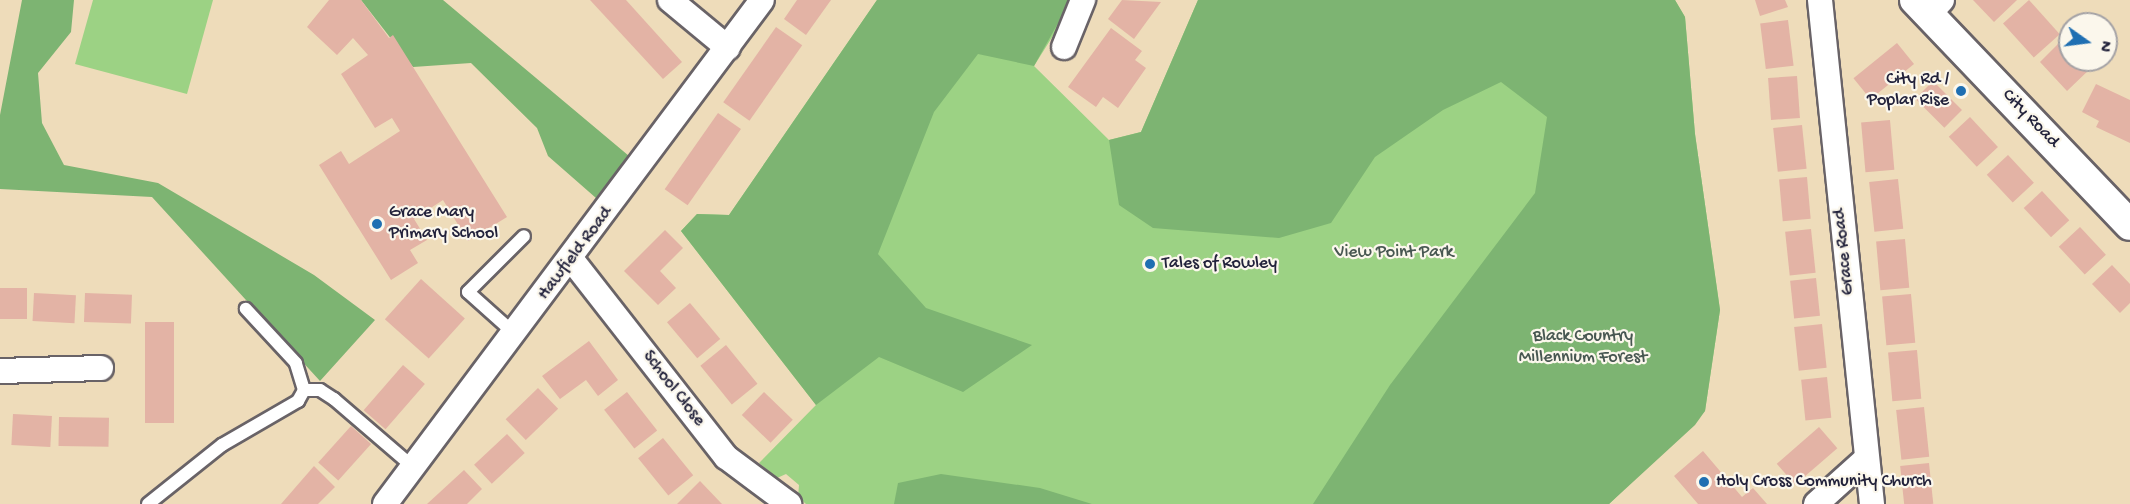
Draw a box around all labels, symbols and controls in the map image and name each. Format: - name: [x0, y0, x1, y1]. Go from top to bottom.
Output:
- north arrow: [2058, 12, 2118, 72]
- text: N: [2094, 39, 2114, 53]
- place label: City Rd / Poplar Rise: [1867, 70, 1949, 112]
- marker: City Rd / Poplar Rise: [1954, 84, 1968, 98]
- street label: City Road: [1997, 85, 2063, 153]
- place label: Grace Mary Primary School: [389, 203, 498, 246]
- street label: Hawfield Road: [534, 203, 618, 305]
- street label: Grace Road: [1830, 208, 1860, 296]
- marker: Grace Mary Primary School: [370, 217, 384, 231]
- park label: View Point Park: [1334, 242, 1454, 264]
- place label: Tales of Rowley: [1162, 253, 1277, 275]
- marker: Tales of Rowley: [1143, 257, 1157, 271]
- park label: Black Country Millennium Forest: [1519, 327, 1647, 370]
- street label: School Close: [637, 347, 709, 431]
- place label: Holy Cross Community Church: [1716, 471, 1932, 493]
- marker: Holy Cross Community Church: [1697, 475, 1711, 489]

